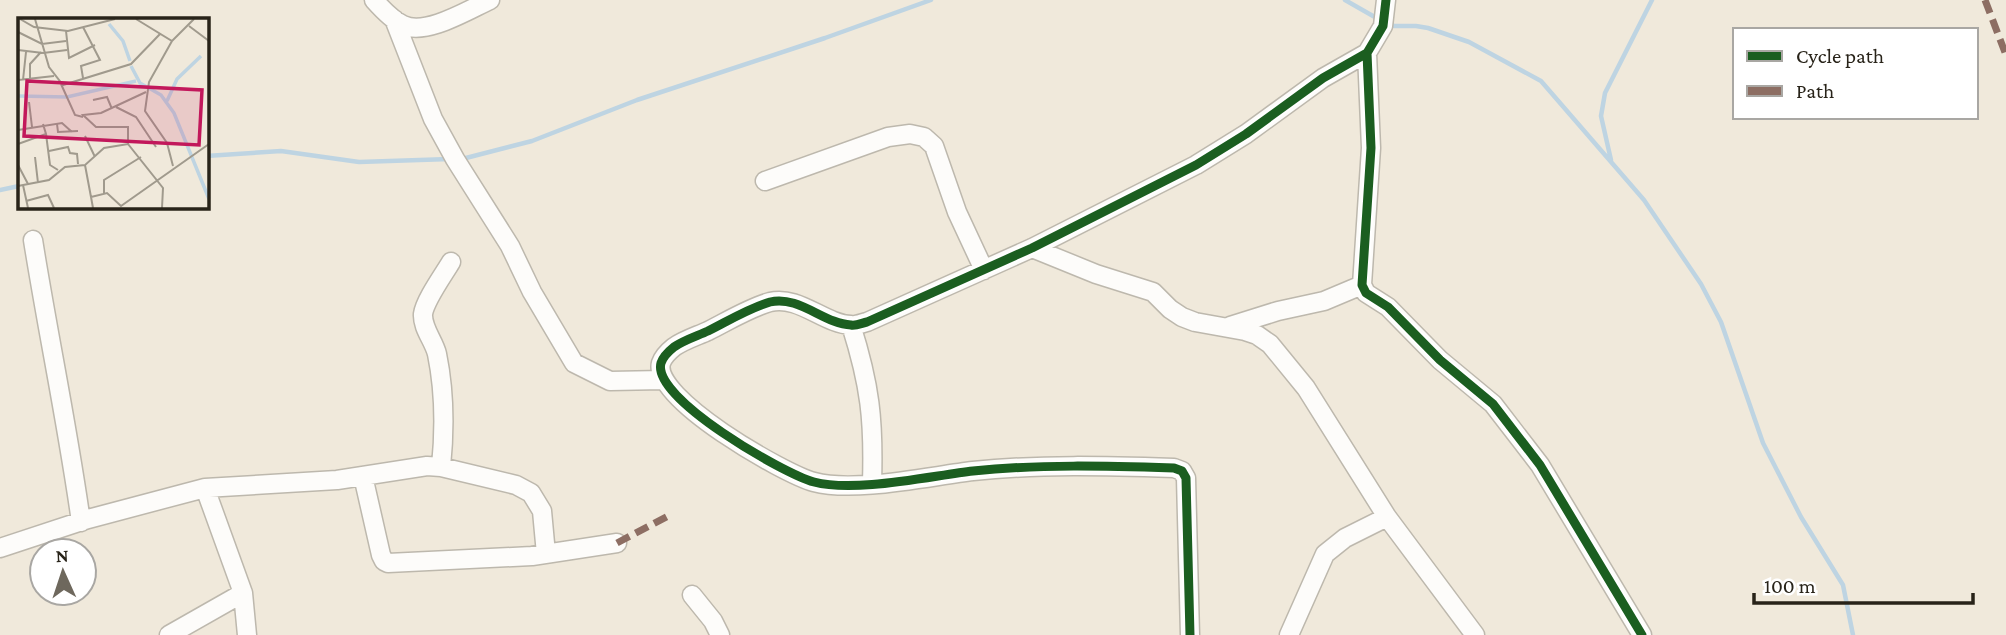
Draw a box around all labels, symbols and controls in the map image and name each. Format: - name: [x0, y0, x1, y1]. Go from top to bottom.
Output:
- inset map: [18, 18, 208, 208]
- legend: [1733, 28, 1978, 119]
- text: Cycle path: [1796, 44, 1884, 68]
- text: Path: [1796, 79, 1834, 103]
- north arrow: [28, 537, 98, 607]
- text: N: [55, 545, 69, 566]
- scale bar: [1754, 562, 1973, 606]
- text: 100 m: [1764, 574, 1816, 598]

